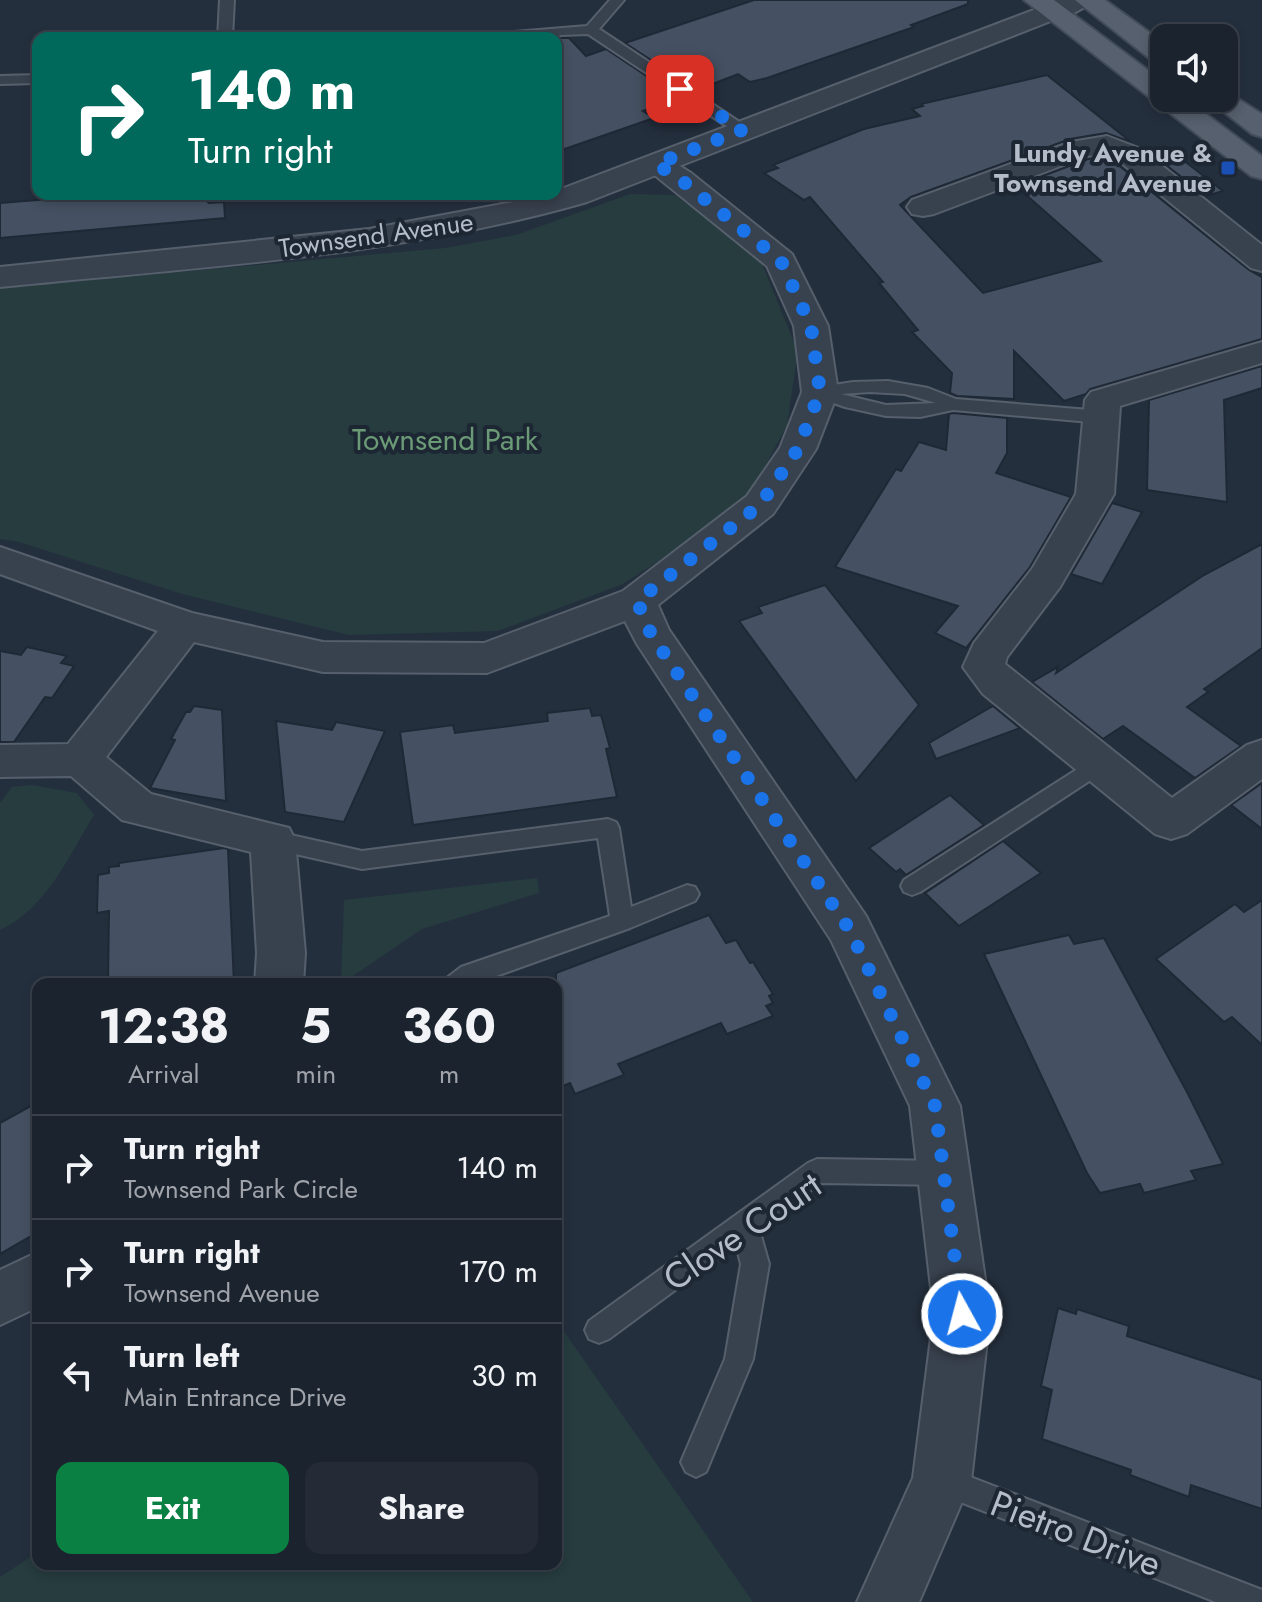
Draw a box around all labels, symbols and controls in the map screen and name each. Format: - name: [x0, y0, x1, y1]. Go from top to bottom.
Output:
- map controls: [1150, 24, 1238, 112]
- button: sound: [1150, 24, 1238, 112]
- text: 140 m: [188, 49, 355, 130]
- pin: [646, 55, 714, 123]
- icon: right: [56, 64, 160, 168]
- icon: arrive: [658, 67, 702, 111]
- text: Turn right: [188, 124, 333, 176]
- place label: Lundy Avenue & Townsend Avenue: [994, 134, 1212, 202]
- marker: Lundy Avenue & Townsend Avenue: [1219, 159, 1237, 177]
- street label: Townsend Avenue: [276, 203, 476, 267]
- park label: Townsend Park: [352, 418, 539, 461]
- text: 12:38: [98, 992, 229, 1061]
- text: 5: [300, 992, 331, 1061]
- text: 360: [402, 992, 496, 1061]
- text: Arrival: [128, 1055, 200, 1093]
- text: min: [295, 1055, 336, 1093]
- text: m: [439, 1055, 459, 1093]
- text: Turn right: [124, 1127, 260, 1170]
- icon: right: [56, 1145, 100, 1189]
- text: 140 m: [457, 1146, 538, 1189]
- street label: Clove Court: [652, 1159, 832, 1303]
- text: Townsend Park Circle: [124, 1170, 358, 1208]
- text: Turn right: [124, 1231, 260, 1274]
- icon: right: [56, 1249, 100, 1293]
- text: 170 m: [458, 1250, 538, 1293]
- position arrow: [920, 1272, 1004, 1356]
- text: Townsend Avenue: [124, 1274, 320, 1312]
- text: Turn left: [124, 1335, 239, 1378]
- icon: left: [56, 1353, 100, 1397]
- text: 30 m: [471, 1354, 538, 1397]
- text: Main Entrance Drive: [124, 1378, 346, 1416]
- button: Exit: [56, 1462, 289, 1554]
- button: Share: [305, 1462, 538, 1554]
- street label: Pietro Drive: [983, 1477, 1169, 1589]

